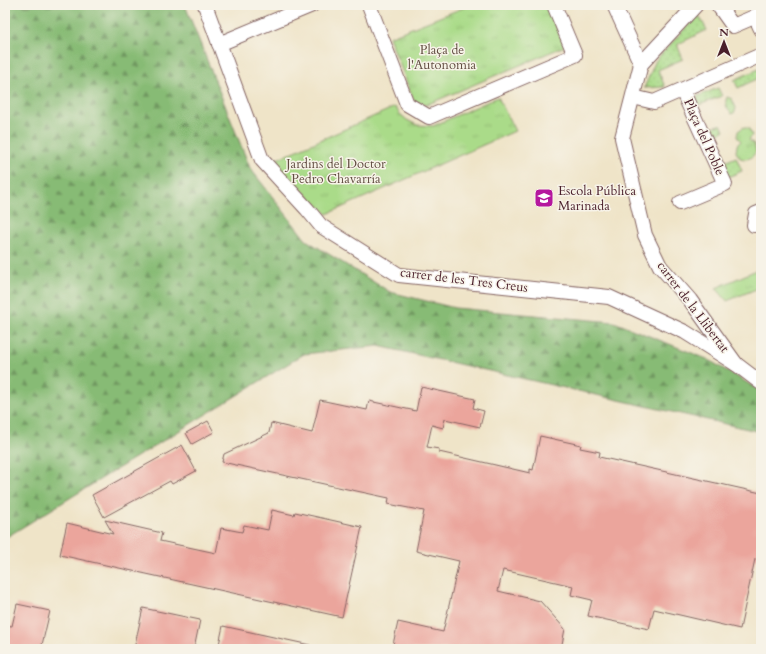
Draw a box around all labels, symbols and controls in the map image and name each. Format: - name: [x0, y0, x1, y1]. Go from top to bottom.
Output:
- north arrow: [704, 22, 744, 62]
- text: N: [719, 25, 729, 40]
- park label: Plaça de l'Autonomia: [408, 41, 477, 74]
- street label: Plaça del Poble: [679, 96, 729, 178]
- park label: Jardins del Doctor Pedro Chavarría: [284, 155, 386, 188]
- place label: Escola Pública Marinada: [558, 182, 636, 215]
- school or university icon: Escola Pública Marinada: [533, 187, 555, 209]
- street label: carrer de la Llibertat: [653, 258, 733, 356]
- street label: carrer de les Tres Creus: [399, 263, 529, 297]

